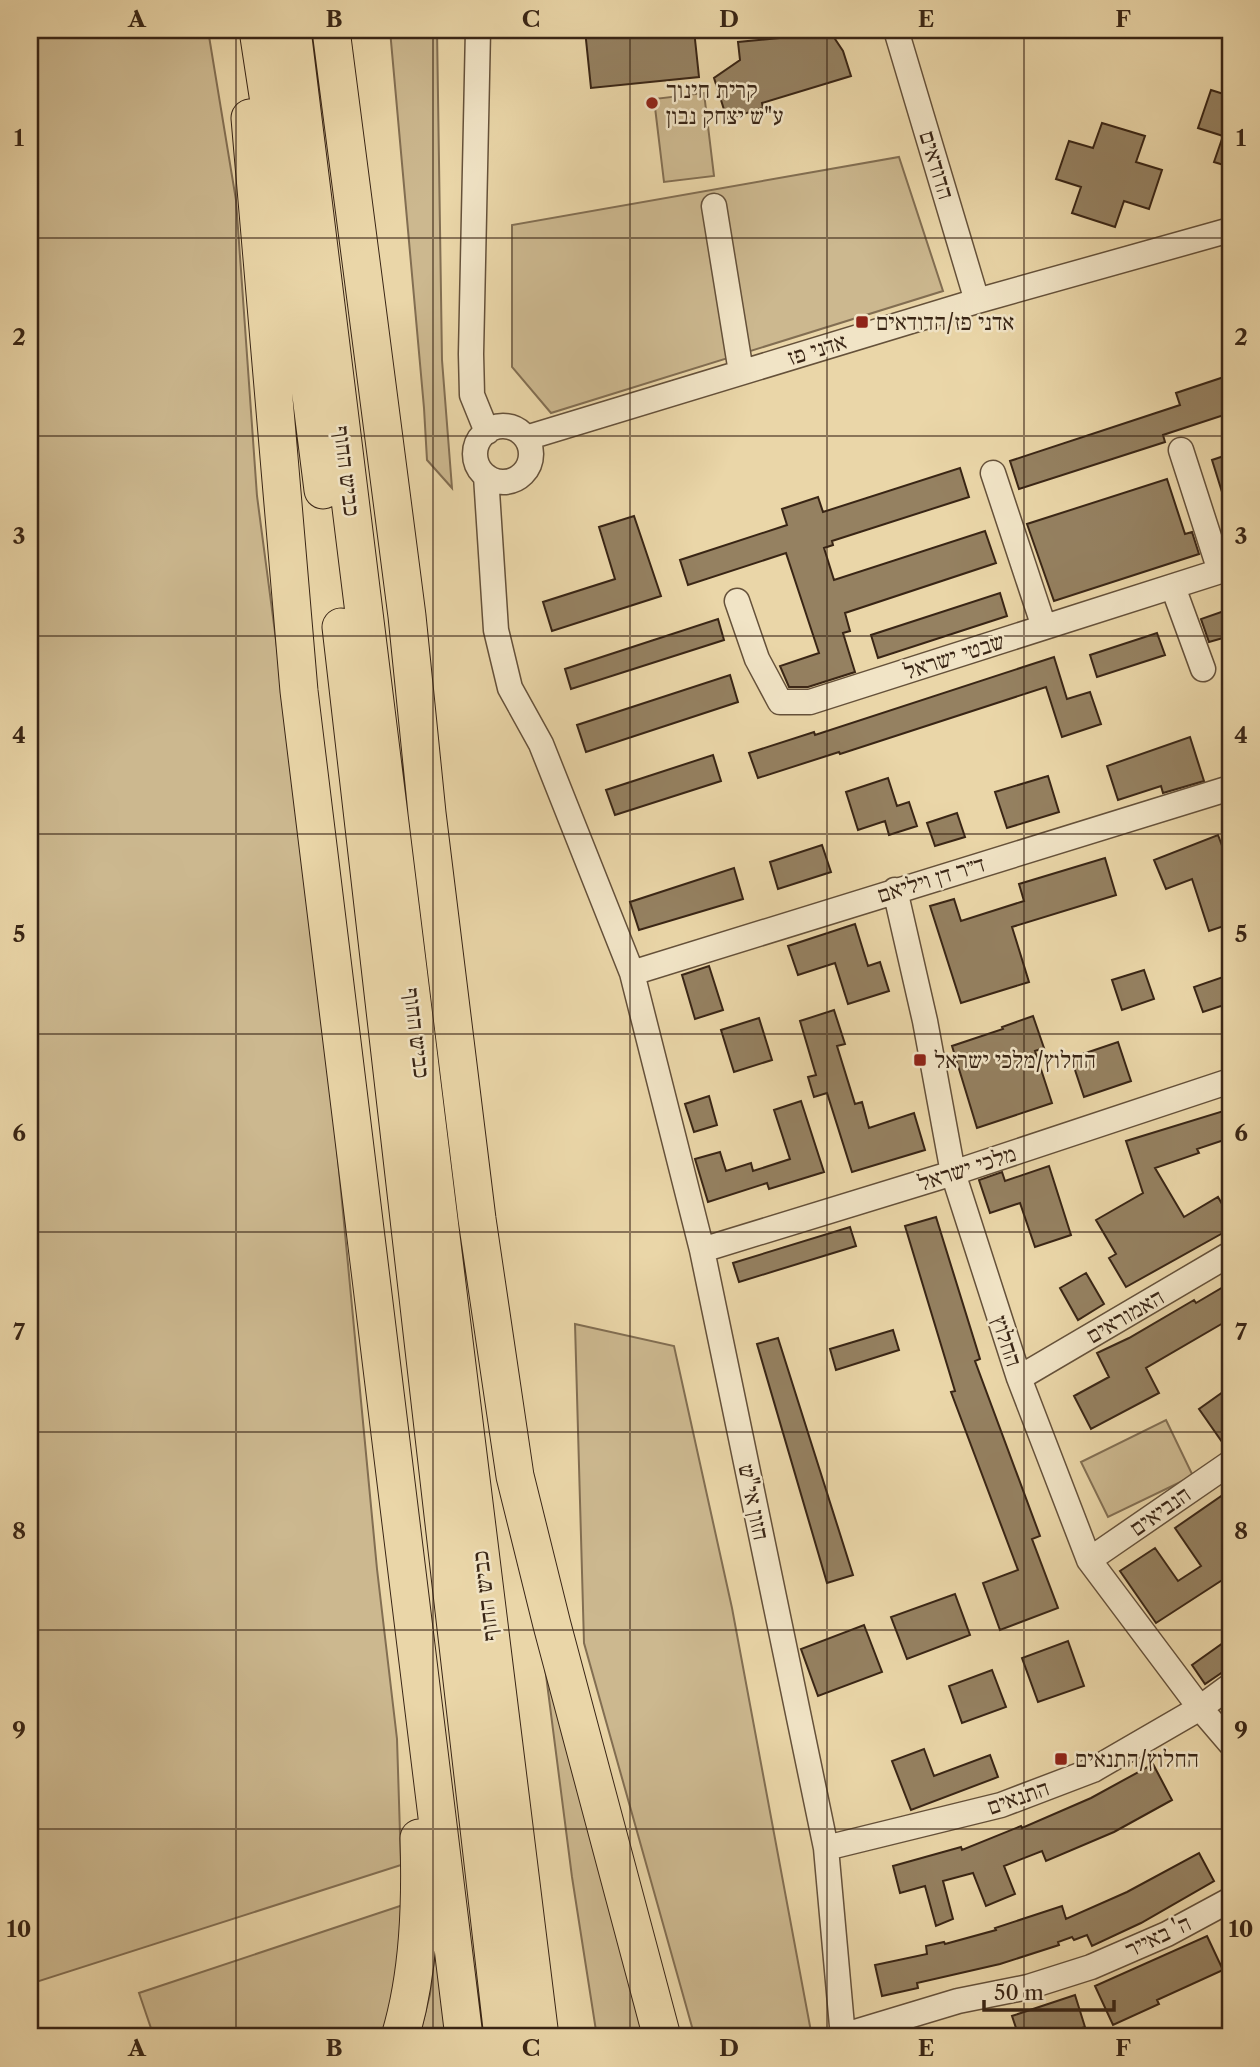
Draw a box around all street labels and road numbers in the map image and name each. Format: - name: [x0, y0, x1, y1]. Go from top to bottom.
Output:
- street label: הדודאים: [913, 127, 961, 203]
- street label: אדני פז: [784, 327, 850, 371]
- street label: כביש החוף: [328, 424, 366, 518]
- street label: שבטי ישראל: [900, 627, 1008, 685]
- street label: ד״ר דן ויליאם: [874, 849, 988, 909]
- street label: כביש החוף: [398, 986, 436, 1080]
- street label: מלכי ישראל: [914, 1139, 1020, 1197]
- street label: האמוראים: [1081, 1283, 1169, 1349]
- street label: החלוץ: [986, 1312, 1028, 1370]
- street label: חזון אי"ש: [732, 1461, 776, 1543]
- street label: הנביאים: [1124, 1480, 1196, 1542]
- street label: כביש החוף: [466, 1549, 504, 1643]
- street label: התנאים: [983, 1773, 1053, 1821]
- street label: ה' באייר: [1121, 1909, 1195, 1963]

